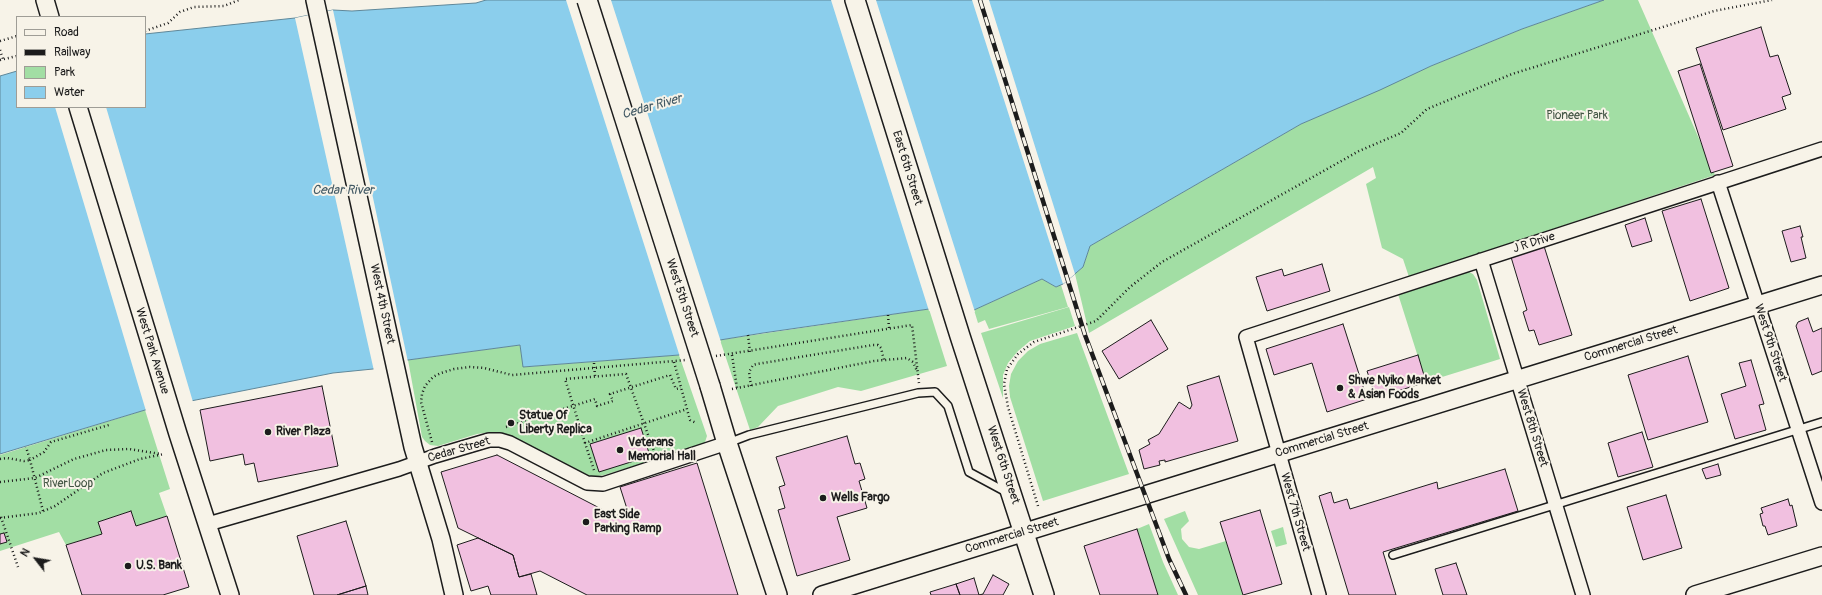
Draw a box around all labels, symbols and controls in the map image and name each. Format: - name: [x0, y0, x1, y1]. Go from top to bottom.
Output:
- legend: [16, 16, 146, 108]
- text: Road: [54, 25, 79, 40]
- text: Railway: [54, 45, 90, 60]
- text: Park: [54, 65, 75, 80]
- text: Water: [54, 85, 85, 100]
- water label: Cedar River: [620, 91, 684, 123]
- park label: Pioneer Park: [1546, 109, 1608, 123]
- street label: East 6th Street: [889, 129, 925, 207]
- water label: Cedar River: [312, 183, 374, 199]
- street label: J R Drive: [1511, 229, 1557, 257]
- street label: West 5th Street: [663, 257, 701, 339]
- street label: West 4th Street: [366, 263, 398, 345]
- street label: West 9th Street: [1751, 302, 1789, 384]
- street label: West Park Avenue: [132, 306, 172, 396]
- street label: Commercial Street: [1583, 323, 1679, 365]
- place label: Shwe Nyiko Market & Asian Foods: [1348, 374, 1441, 402]
- marker: Shwe Nyiko Market & Asian Foods: [1335, 383, 1345, 393]
- street label: West 8th Street: [1513, 387, 1551, 469]
- place label: Statue Of Liberty Replica: [519, 409, 592, 437]
- marker: Statue Of Liberty Replica: [506, 418, 516, 428]
- street label: Commercial Street: [1274, 419, 1370, 461]
- street label: West 6th Street: [984, 424, 1022, 506]
- place label: River Plaza: [276, 425, 331, 439]
- marker: River Plaza: [263, 427, 273, 437]
- street label: Cedar Street: [426, 434, 492, 466]
- place label: Veterans Memorial Hall: [628, 436, 696, 464]
- marker: Veterans Memorial Hall: [615, 445, 625, 455]
- street label: West 7th Street: [1277, 471, 1313, 553]
- park label: RiverLoop: [43, 477, 93, 491]
- place label: Wells Fargo: [831, 491, 890, 505]
- marker: Wells Fargo: [818, 493, 828, 503]
- place label: East Side Parking Ramp: [594, 508, 661, 536]
- street label: Commercial Street: [964, 515, 1060, 557]
- marker: East Side Parking Ramp: [581, 517, 591, 527]
- north arrow: [16, 539, 56, 579]
- text: N: [18, 546, 33, 559]
- place label: U.S. Bank: [136, 559, 182, 573]
- marker: U.S. Bank: [123, 561, 133, 571]

